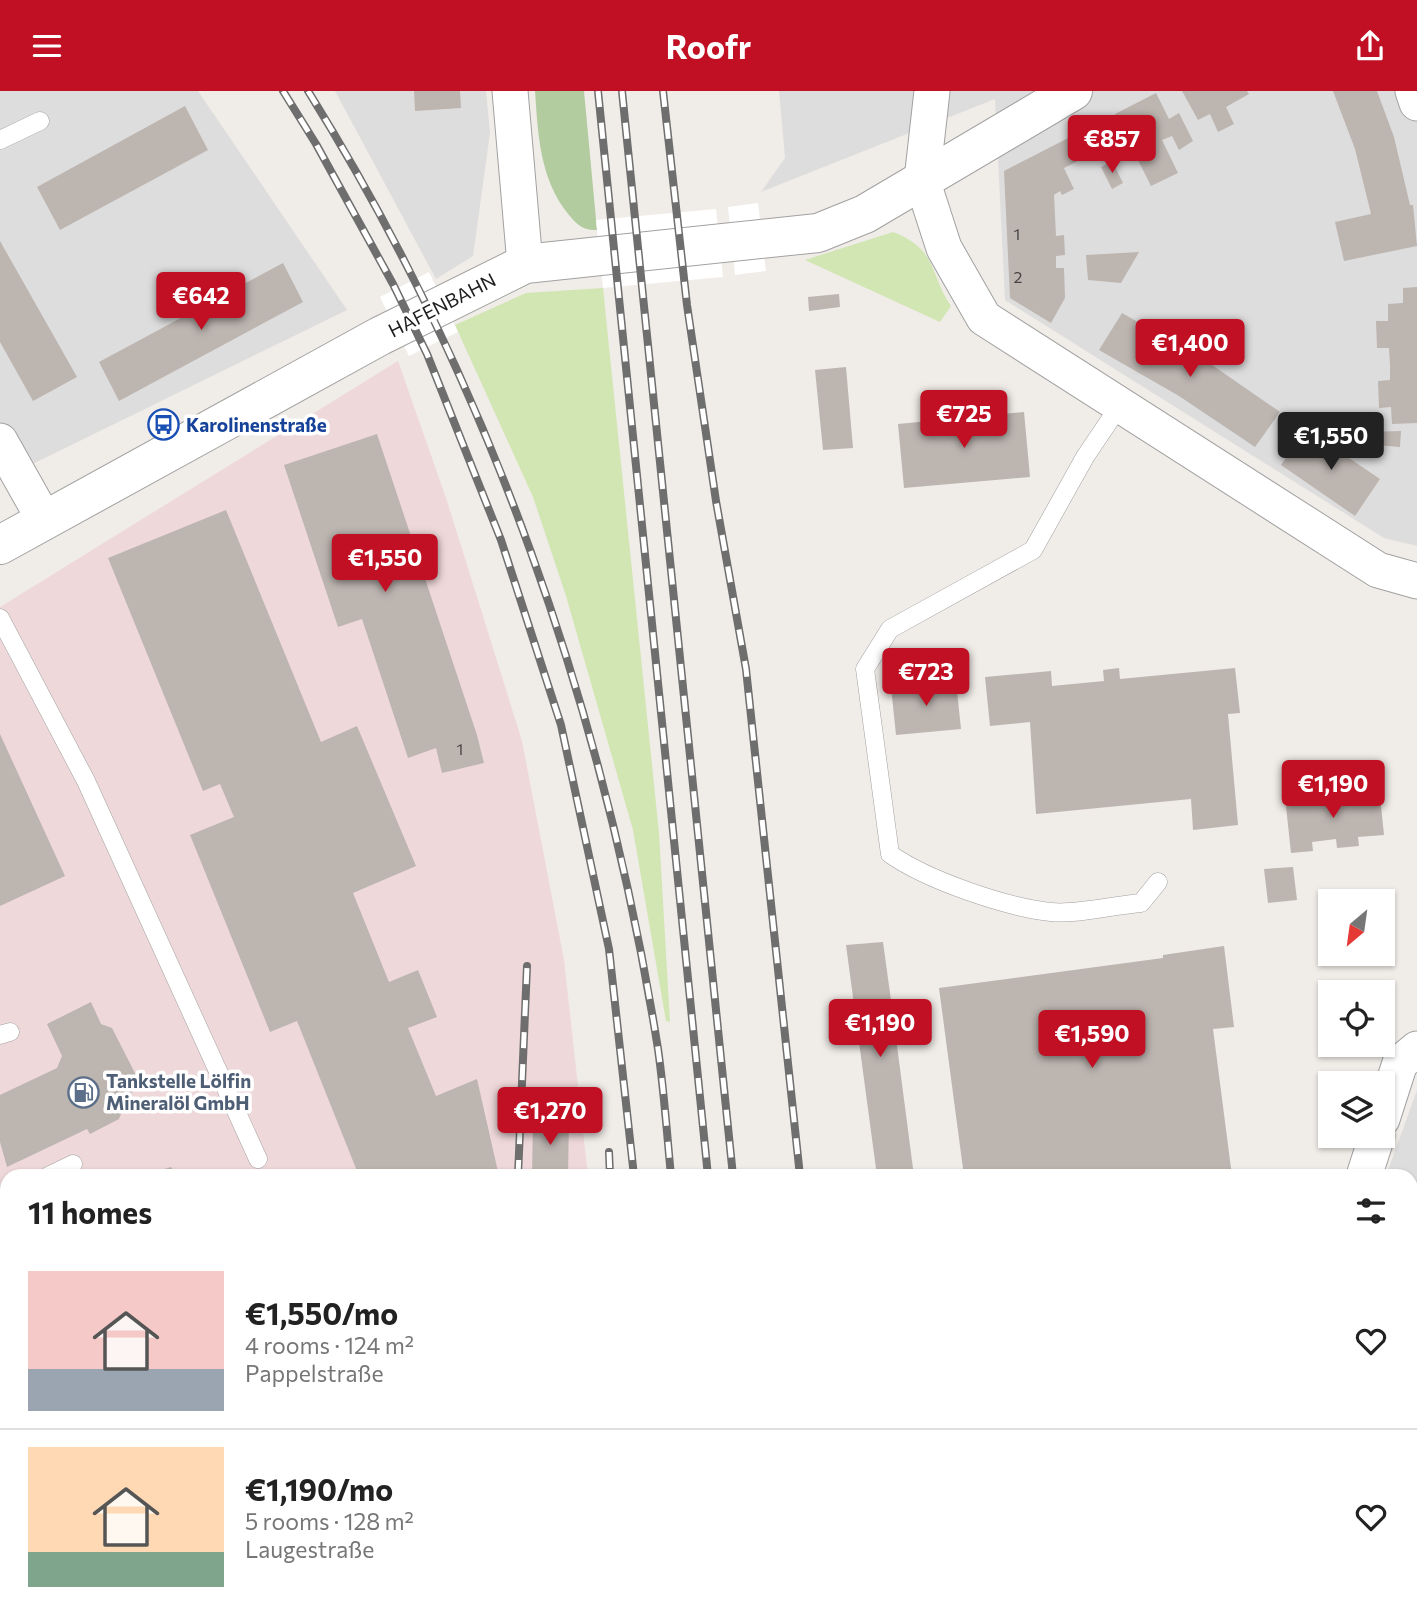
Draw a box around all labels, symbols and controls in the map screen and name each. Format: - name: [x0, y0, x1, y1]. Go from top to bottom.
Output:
- text: Roofr: [666, 26, 751, 66]
- icon: menu: [28, 27, 66, 65]
- icon: share: [1351, 27, 1389, 65]
- pin: €857: [1071, 115, 1153, 175]
- text: €857: [1084, 124, 1140, 152]
- house number: 1: [1014, 224, 1020, 243]
- house number: 2: [1014, 267, 1023, 286]
- street label: HAFENBAHN: [384, 268, 499, 342]
- pin: €642: [160, 273, 242, 332]
- text: €642: [172, 281, 230, 309]
- pin: €1,400: [1133, 320, 1247, 379]
- text: €1,400: [1152, 328, 1228, 356]
- pin: €725: [923, 391, 1005, 450]
- text: €725: [936, 399, 992, 427]
- bus stop icon: Karolinenstraße: [146, 408, 180, 442]
- place label: Karolinenstraße: [186, 413, 327, 436]
- pin: €1,550: [1274, 413, 1388, 472]
- text: €1,550: [1294, 421, 1368, 449]
- pin: €1,550: [328, 535, 442, 594]
- text: €1,550: [348, 543, 422, 571]
- pin: €723: [885, 649, 967, 708]
- text: €723: [898, 657, 954, 685]
- house number: 1: [457, 739, 463, 758]
- pin: €1,190: [1276, 761, 1390, 820]
- text: €1,190: [1298, 769, 1368, 797]
- north arrow: [1318, 889, 1395, 966]
- map controls: [1318, 889, 1395, 1148]
- button: locate: [1318, 980, 1395, 1057]
- pin: €1,190: [823, 999, 937, 1059]
- text: €1,190: [845, 1008, 915, 1036]
- pin: €1,590: [1035, 1011, 1149, 1070]
- text: €1,590: [1054, 1019, 1130, 1047]
- place label: Tankstelle Lölfin Mineralöl GmbH: [106, 1069, 251, 1114]
- button: layers: [1318, 1071, 1395, 1148]
- fuel station icon: Tankstelle Lölfin Mineralöl GmbH: [66, 1075, 100, 1109]
- pin: €1,270: [493, 1087, 607, 1147]
- text: €1,270: [513, 1096, 587, 1124]
- icon: filters: [1352, 1192, 1390, 1230]
- text: 11 homes: [28, 1193, 152, 1230]
- text: €1,550/mo: [245, 1294, 398, 1331]
- icon: home: [84, 1299, 168, 1383]
- icon: heart: [1352, 1322, 1390, 1360]
- text: 4 rooms · 124 m²: [245, 1331, 414, 1359]
- text: Pappelstraße: [245, 1359, 384, 1387]
- text: €1,190/mo: [245, 1470, 393, 1507]
- icon: home: [84, 1475, 168, 1559]
- icon: heart: [1352, 1498, 1390, 1536]
- text: 5 rooms · 128 m²: [245, 1507, 414, 1535]
- text: Laugestraße: [245, 1535, 374, 1563]

